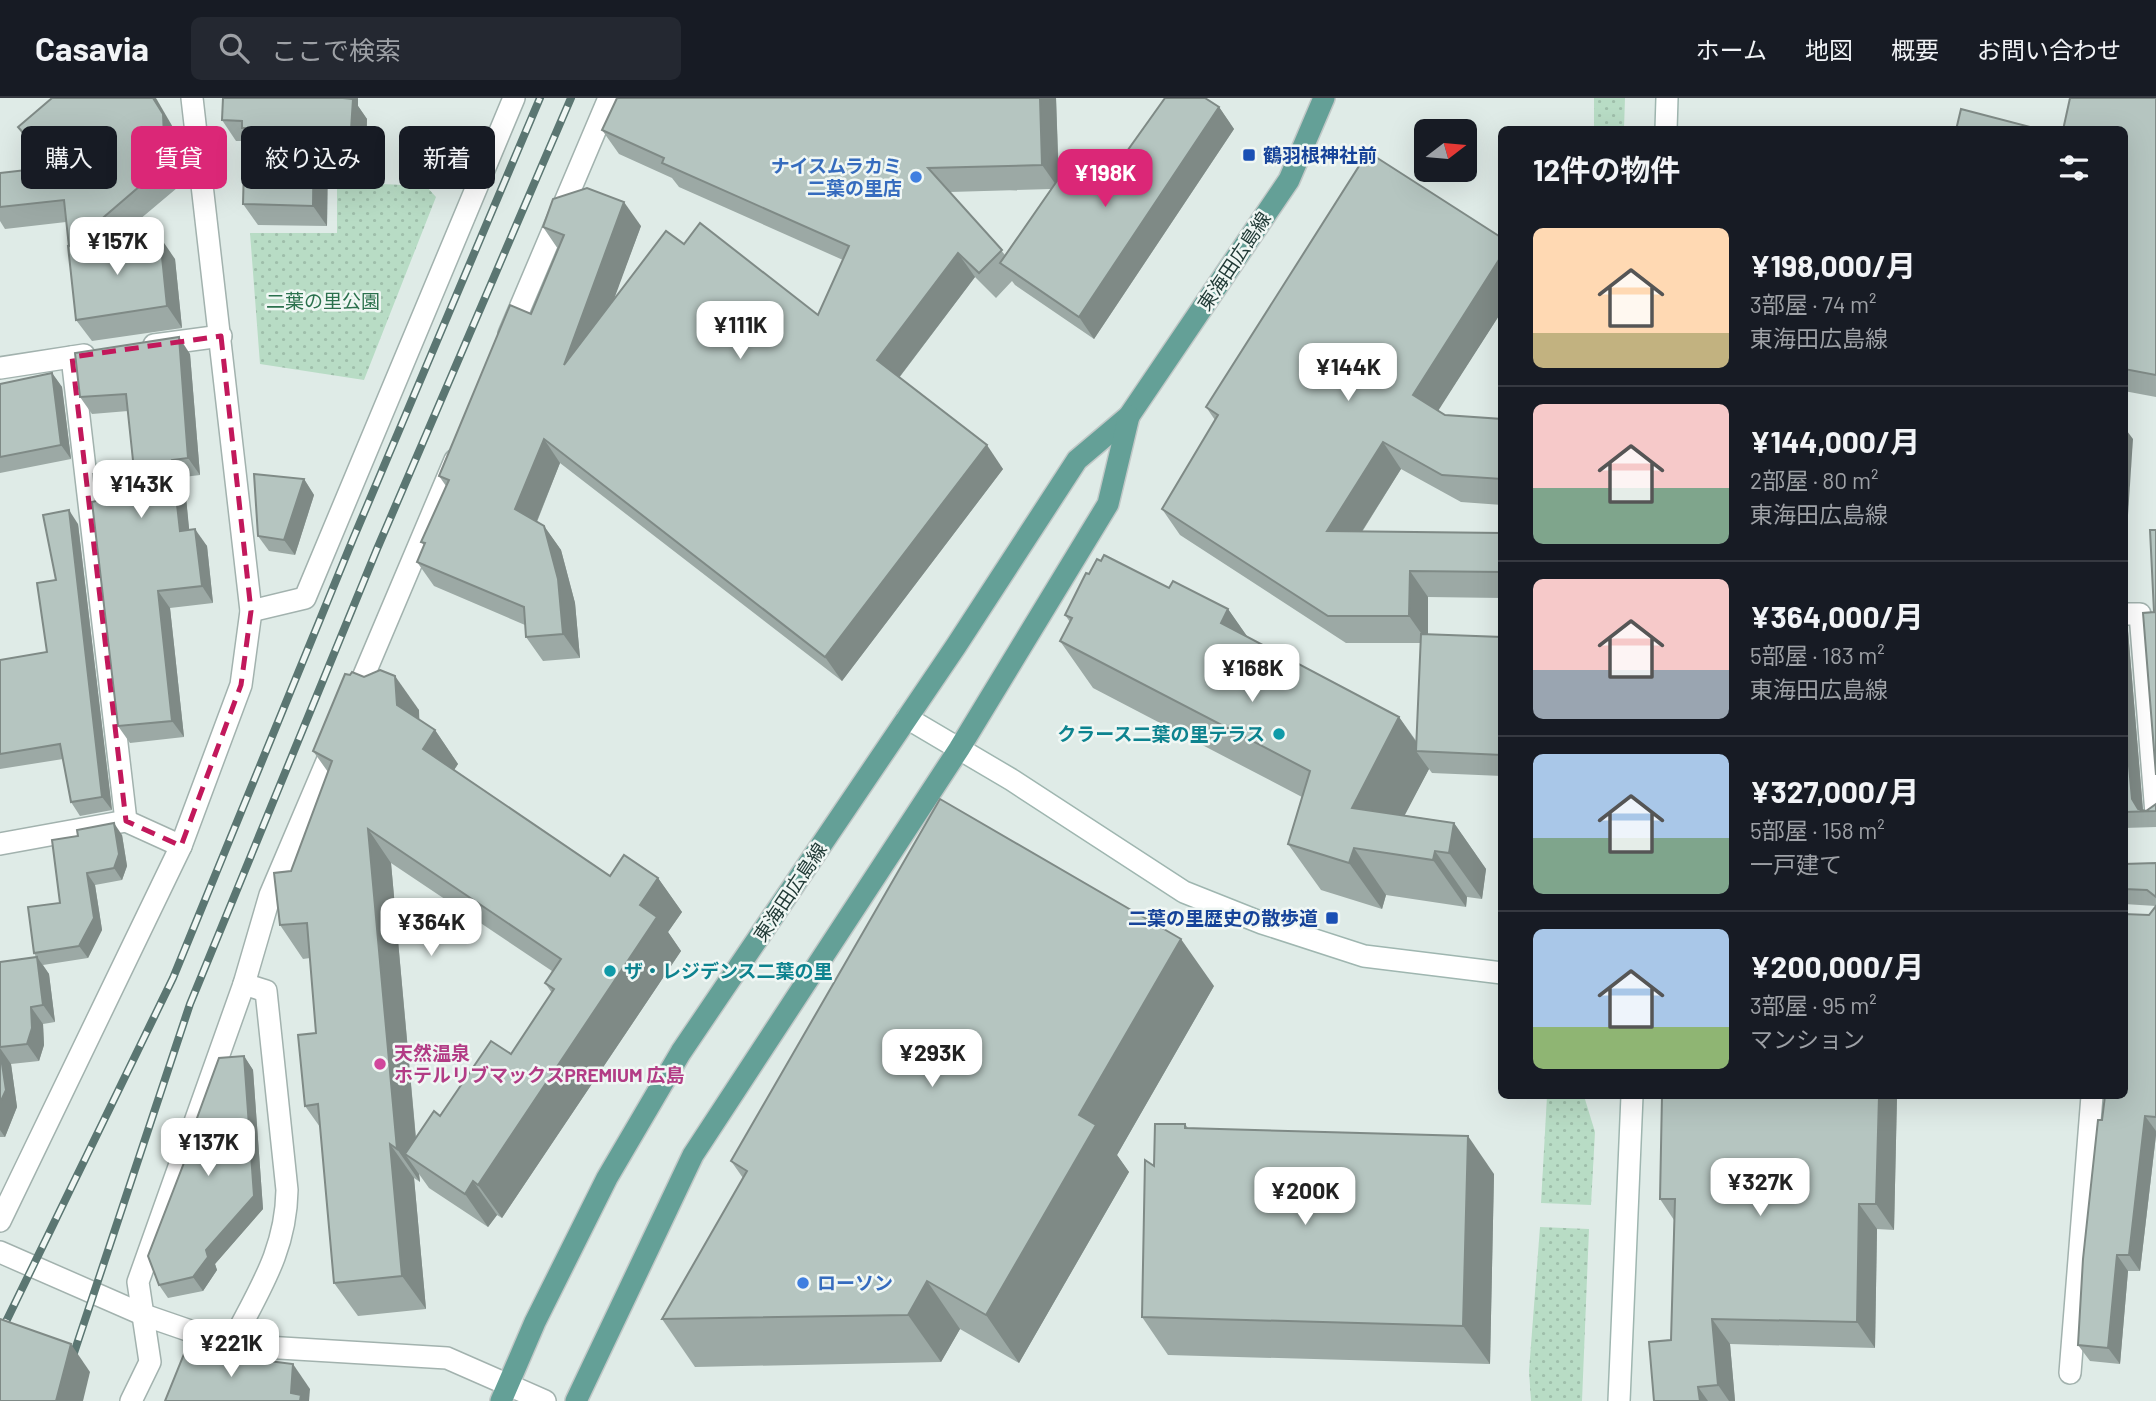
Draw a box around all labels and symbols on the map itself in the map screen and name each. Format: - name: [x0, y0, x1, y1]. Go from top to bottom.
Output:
- north arrow: [1414, 119, 1477, 182]
- place label: 鶴羽根神社前: [1263, 143, 1377, 166]
- marker: 鶴羽根神社前: [1241, 147, 1257, 163]
- pin: ¥198K: [1056, 150, 1154, 209]
- place label: ナイスムラカミ 二葉の里店: [771, 154, 902, 199]
- marker: ナイスムラカミ 二葉の里店: [908, 169, 924, 185]
- street label: 東海田広島線: [1192, 207, 1275, 314]
- pin: ¥157K: [68, 218, 166, 277]
- park label: 二葉の里公園: [266, 289, 380, 312]
- pin: ¥111K: [691, 302, 789, 361]
- pin: ¥144K: [1299, 344, 1397, 403]
- pin: ¥143K: [92, 460, 190, 520]
- pin: ¥168K: [1203, 644, 1301, 704]
- place label: クラース二葉の里テラス: [1057, 722, 1265, 745]
- marker: クラース二葉の里テラス: [1271, 726, 1287, 742]
- street label: 東海田広島線: [748, 838, 831, 945]
- pin: ¥364K: [382, 898, 480, 958]
- place label: 二葉の里歴史の散歩道: [1128, 906, 1318, 929]
- marker: 二葉の里歴史の散歩道: [1324, 910, 1340, 926]
- place label: ザ・レジデンス二葉の里: [624, 959, 833, 982]
- marker: ザ・レジデンス二葉の里: [602, 963, 618, 979]
- pin: ¥293K: [883, 1030, 981, 1089]
- place label: 天然温泉 ホテルリブマックスPREMIUM 広島: [394, 1041, 684, 1086]
- marker: 天然温泉 ホテルリブマックスPREMIUM 広島: [372, 1056, 388, 1072]
- pin: ¥137K: [159, 1118, 257, 1178]
- pin: ¥327K: [1711, 1158, 1809, 1218]
- pin: ¥200K: [1256, 1168, 1354, 1227]
- place label: ローソン: [817, 1271, 893, 1294]
- marker: ローソン: [795, 1275, 811, 1291]
- pin: ¥221K: [182, 1320, 280, 1379]

